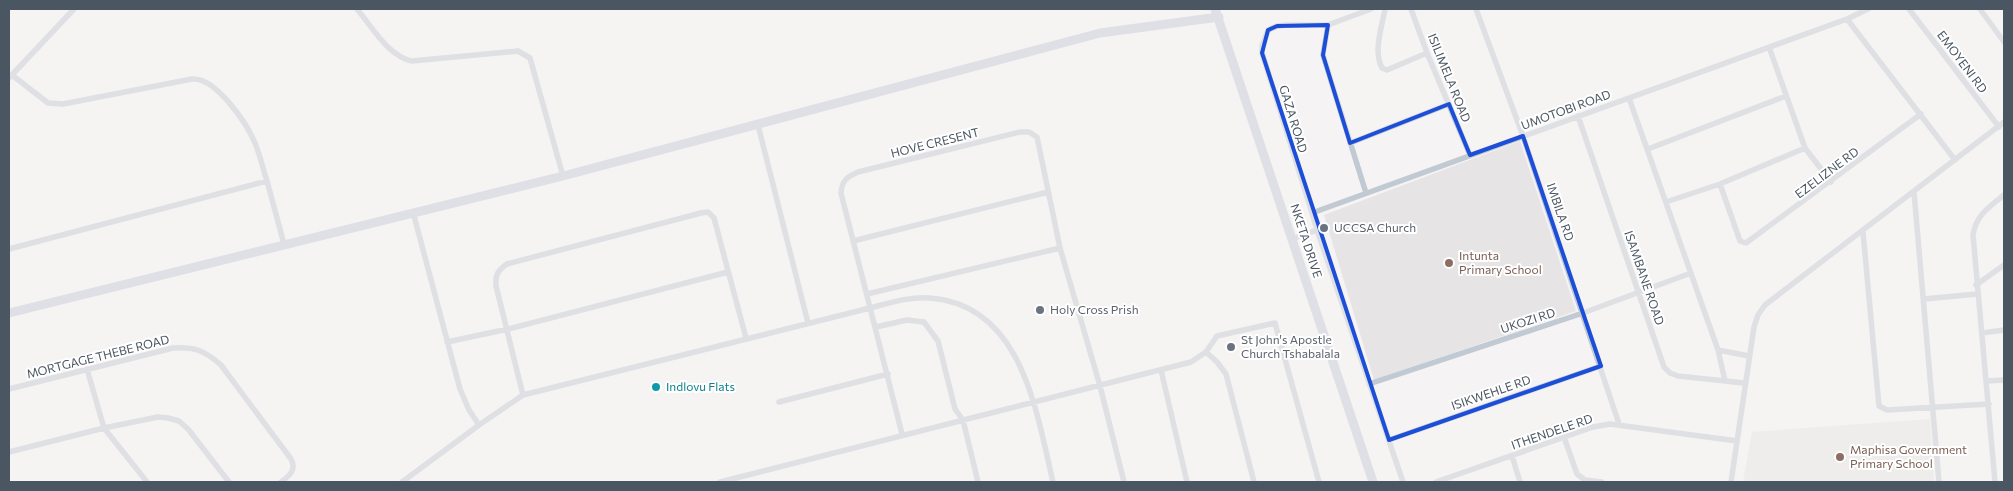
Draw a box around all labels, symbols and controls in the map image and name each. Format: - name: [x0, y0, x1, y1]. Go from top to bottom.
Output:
- street label: EMOYENI RD: [1935, 28, 1991, 95]
- street label: ISILIMELA ROAD: [1426, 31, 1474, 124]
- street label: GAZA ROAD: [1277, 83, 1311, 154]
- street label: UMOTOBI ROAD: [1519, 86, 1612, 132]
- street label: HOVE CRESENT: [889, 124, 981, 160]
- street label: EZELIZNE RD: [1792, 144, 1861, 201]
- street label: IMBILA RD: [1545, 181, 1577, 243]
- street label: NKETA DRIVE: [1288, 202, 1326, 279]
- place label: UCCSA Church: [1334, 220, 1416, 234]
- marker: UCCSA Church: [1318, 222, 1330, 234]
- street label: ISAMBANE ROAD: [1622, 229, 1668, 327]
- place label: Intunta Primary School: [1459, 248, 1542, 276]
- marker: Intunta Primary School: [1443, 257, 1455, 269]
- place label: Holy Cross Prish: [1050, 302, 1139, 316]
- marker: Holy Cross Prish: [1034, 304, 1046, 316]
- street label: UKOZI RD: [1499, 305, 1557, 335]
- street label: MORTGAGE THEBE ROAD: [25, 331, 171, 381]
- place label: St John's Apostle Church Tshabalala: [1241, 332, 1340, 360]
- marker: St John's Apostle Church Tshabalala: [1225, 341, 1237, 353]
- street label: ISIKWEHLE RD: [1449, 372, 1532, 412]
- place label: Indlovu Flats: [666, 379, 735, 393]
- marker: Indlovu Flats: [650, 381, 662, 393]
- street label: ITHENDELE RD: [1509, 410, 1594, 452]
- place label: Maphisa Government Primary School: [1850, 442, 1967, 470]
- marker: Maphisa Government Primary School: [1834, 451, 1846, 463]

